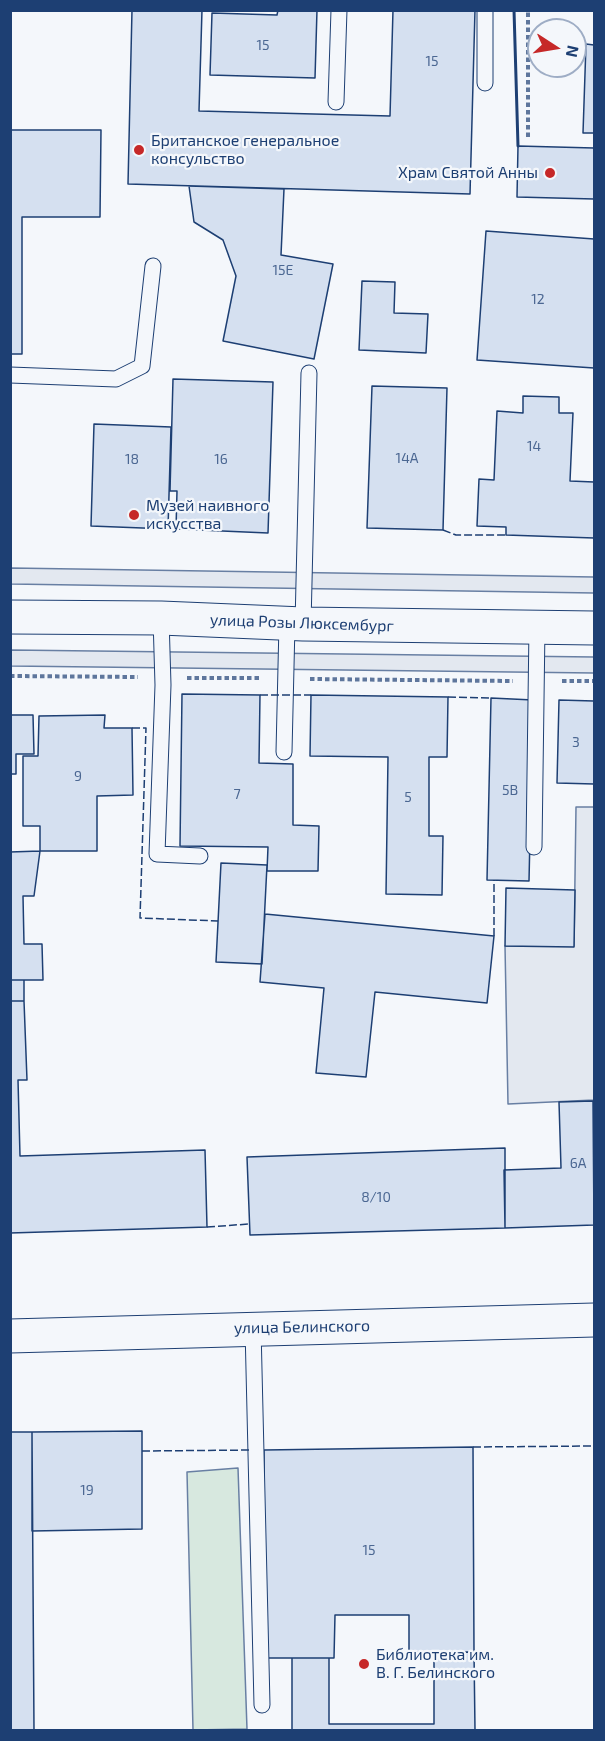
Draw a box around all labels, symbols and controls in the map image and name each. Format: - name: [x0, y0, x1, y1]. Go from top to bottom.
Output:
- north arrow: [527, 18, 587, 78]
- house number: 15: [256, 37, 270, 53]
- text: N: [563, 44, 584, 59]
- house number: 15: [425, 53, 439, 69]
- place label: Британское генеральное консульство: [151, 131, 339, 169]
- marker: Британское генеральное консульство: [132, 143, 146, 157]
- place label: Храм Святой Анны: [398, 163, 538, 183]
- marker: Храм Святой Анны: [543, 166, 557, 180]
- house number: 15Е: [273, 262, 293, 278]
- house number: 12: [531, 291, 545, 307]
- house number: 14: [527, 438, 541, 454]
- house number: 14А: [396, 450, 418, 466]
- house number: 18: [125, 451, 139, 467]
- house number: 16: [214, 451, 228, 467]
- place label: Музей наивного искусства: [146, 496, 269, 534]
- marker: Музей наивного искусства: [127, 508, 141, 522]
- street label: улица Розы Люксембург: [210, 610, 394, 636]
- house number: 3: [572, 734, 580, 750]
- house number: 9: [74, 768, 82, 784]
- house number: 5В: [502, 782, 518, 798]
- house number: 7: [233, 786, 241, 802]
- house number: 5: [404, 789, 412, 805]
- house number: 6А: [570, 1155, 586, 1171]
- house number: 8/10: [361, 1189, 391, 1205]
- street label: улица Белинского: [234, 1316, 370, 1338]
- house number: 19: [80, 1482, 94, 1498]
- house number: 15: [362, 1542, 376, 1558]
- place label: Библиотека им. В. Г. Белинского: [376, 1645, 495, 1683]
- marker: Библиотека им. В. Г. Белинского: [357, 1657, 371, 1671]

